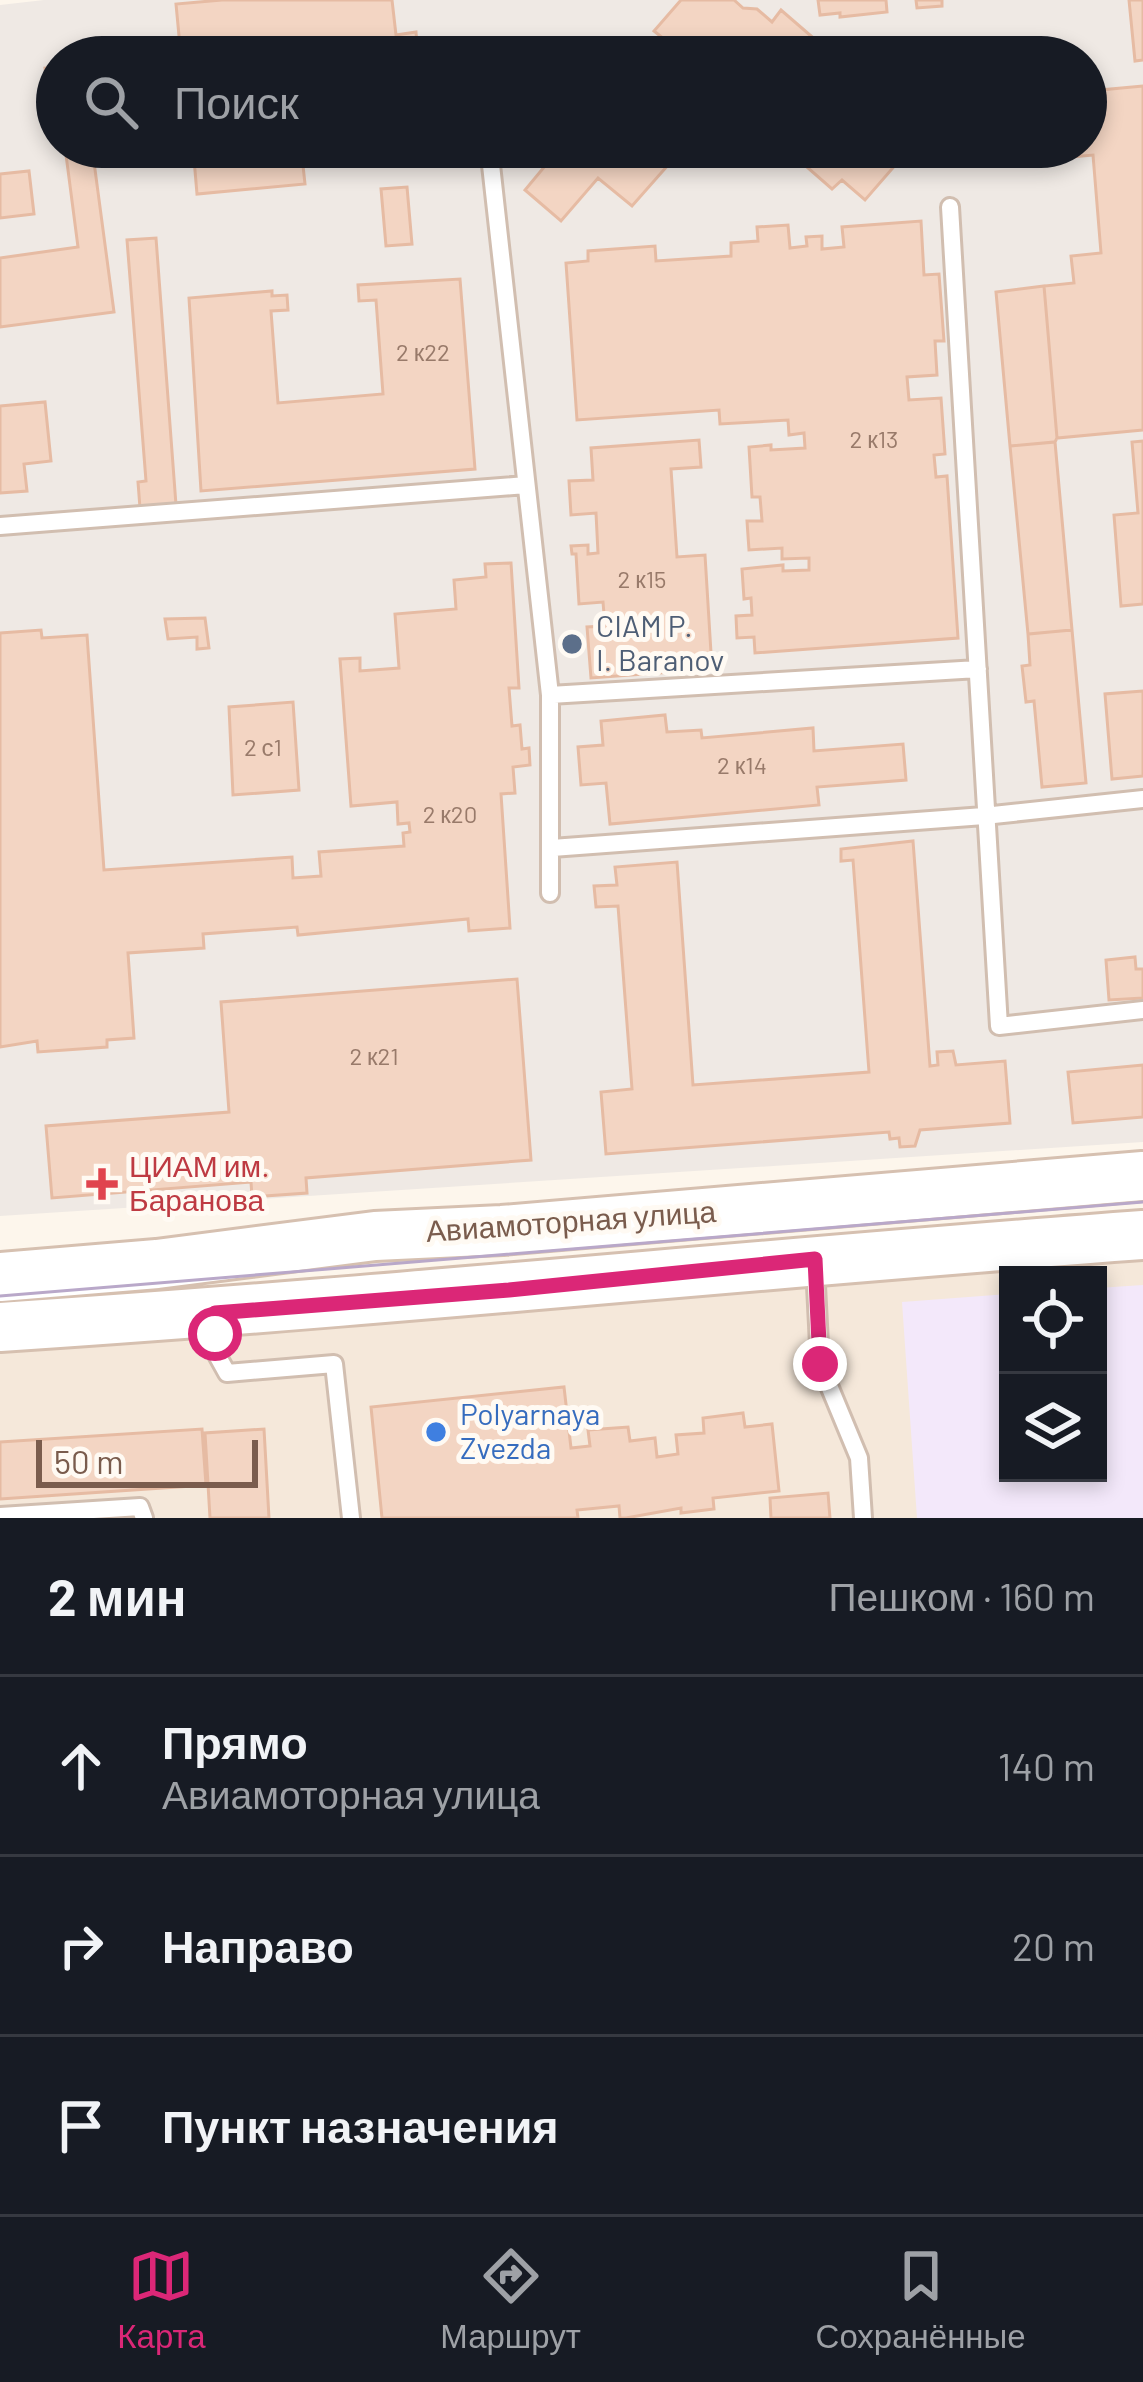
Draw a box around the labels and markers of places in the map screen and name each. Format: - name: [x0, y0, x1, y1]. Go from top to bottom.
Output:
- place label: CIAM P. I. Baranov: [596, 607, 724, 677]
- marker: CIAM P. I. Baranov: [559, 631, 585, 657]
- place label: ЦИАМ им. Баранова: [129, 1147, 269, 1217]
- marker: ЦИАМ им. Баранова: [86, 1168, 118, 1200]
- place label: Polyarnaya Zvezda: [460, 1395, 600, 1465]
- marker: Polyarnaya Zvezda: [423, 1419, 449, 1445]

